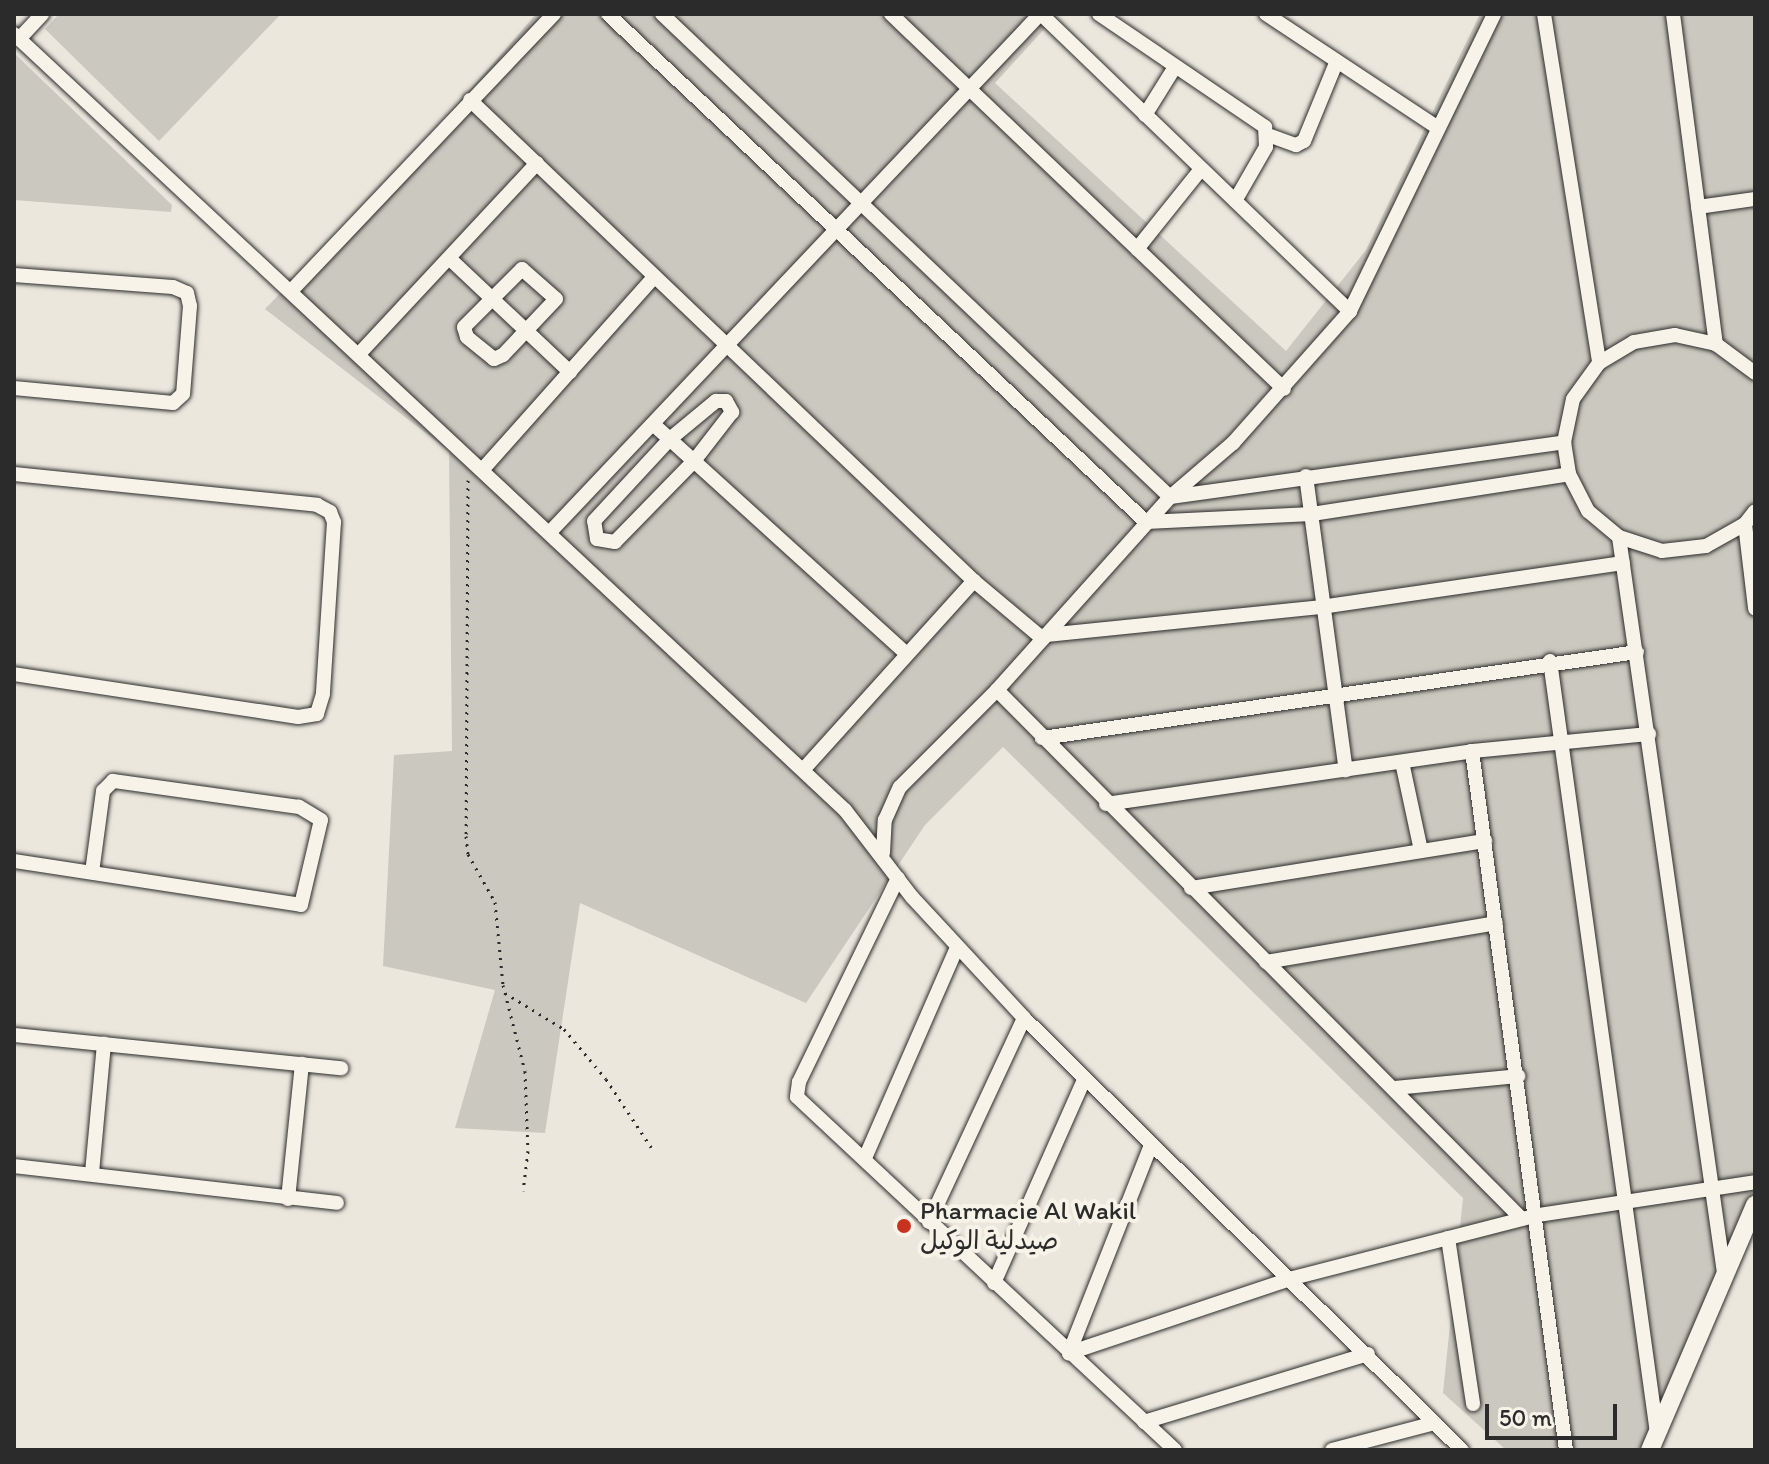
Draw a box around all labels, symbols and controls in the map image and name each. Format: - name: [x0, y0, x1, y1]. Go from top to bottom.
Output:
- place label: Pharmacie Al Wakil صيدلية الوكيل: [920, 1195, 1136, 1256]
- marker: Pharmacie Al Wakil صيدلية الوكيل: [895, 1217, 913, 1235]
- scale bar: [1489, 1388, 1621, 1438]
- text: 50 m: [1499, 1403, 1552, 1432]

